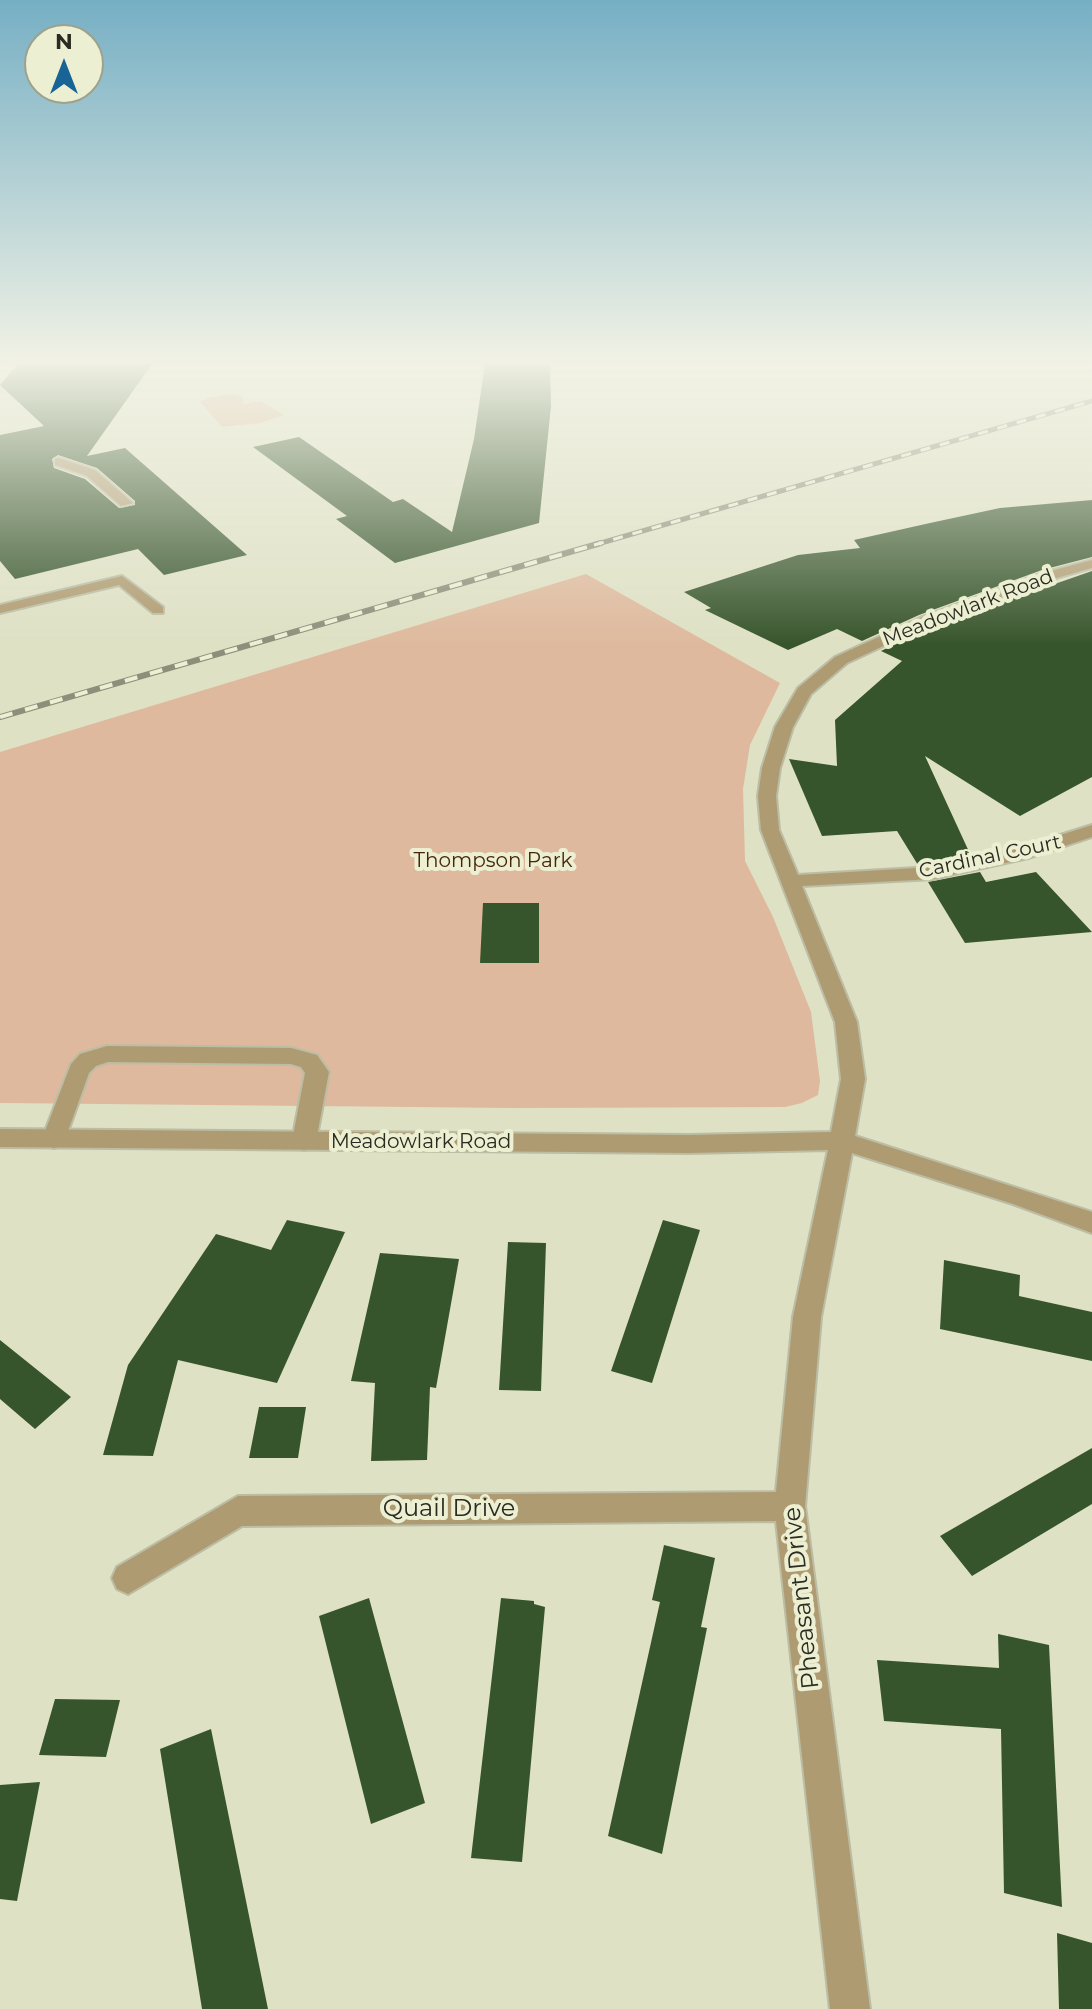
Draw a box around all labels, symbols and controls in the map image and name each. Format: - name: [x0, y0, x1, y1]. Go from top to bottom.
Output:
- north arrow: [24, 24, 104, 104]
- text: N: [55, 28, 73, 55]
- street label: Meadowlark Road: [879, 564, 1057, 652]
- street label: Cardinal Court: [917, 830, 1063, 884]
- park label: Thompson Park: [413, 849, 573, 873]
- street label: Meadowlark Road: [331, 1130, 511, 1154]
- street label: Quail Drive: [383, 1495, 515, 1523]
- street label: Pheasant Drive: [778, 1506, 826, 1690]

